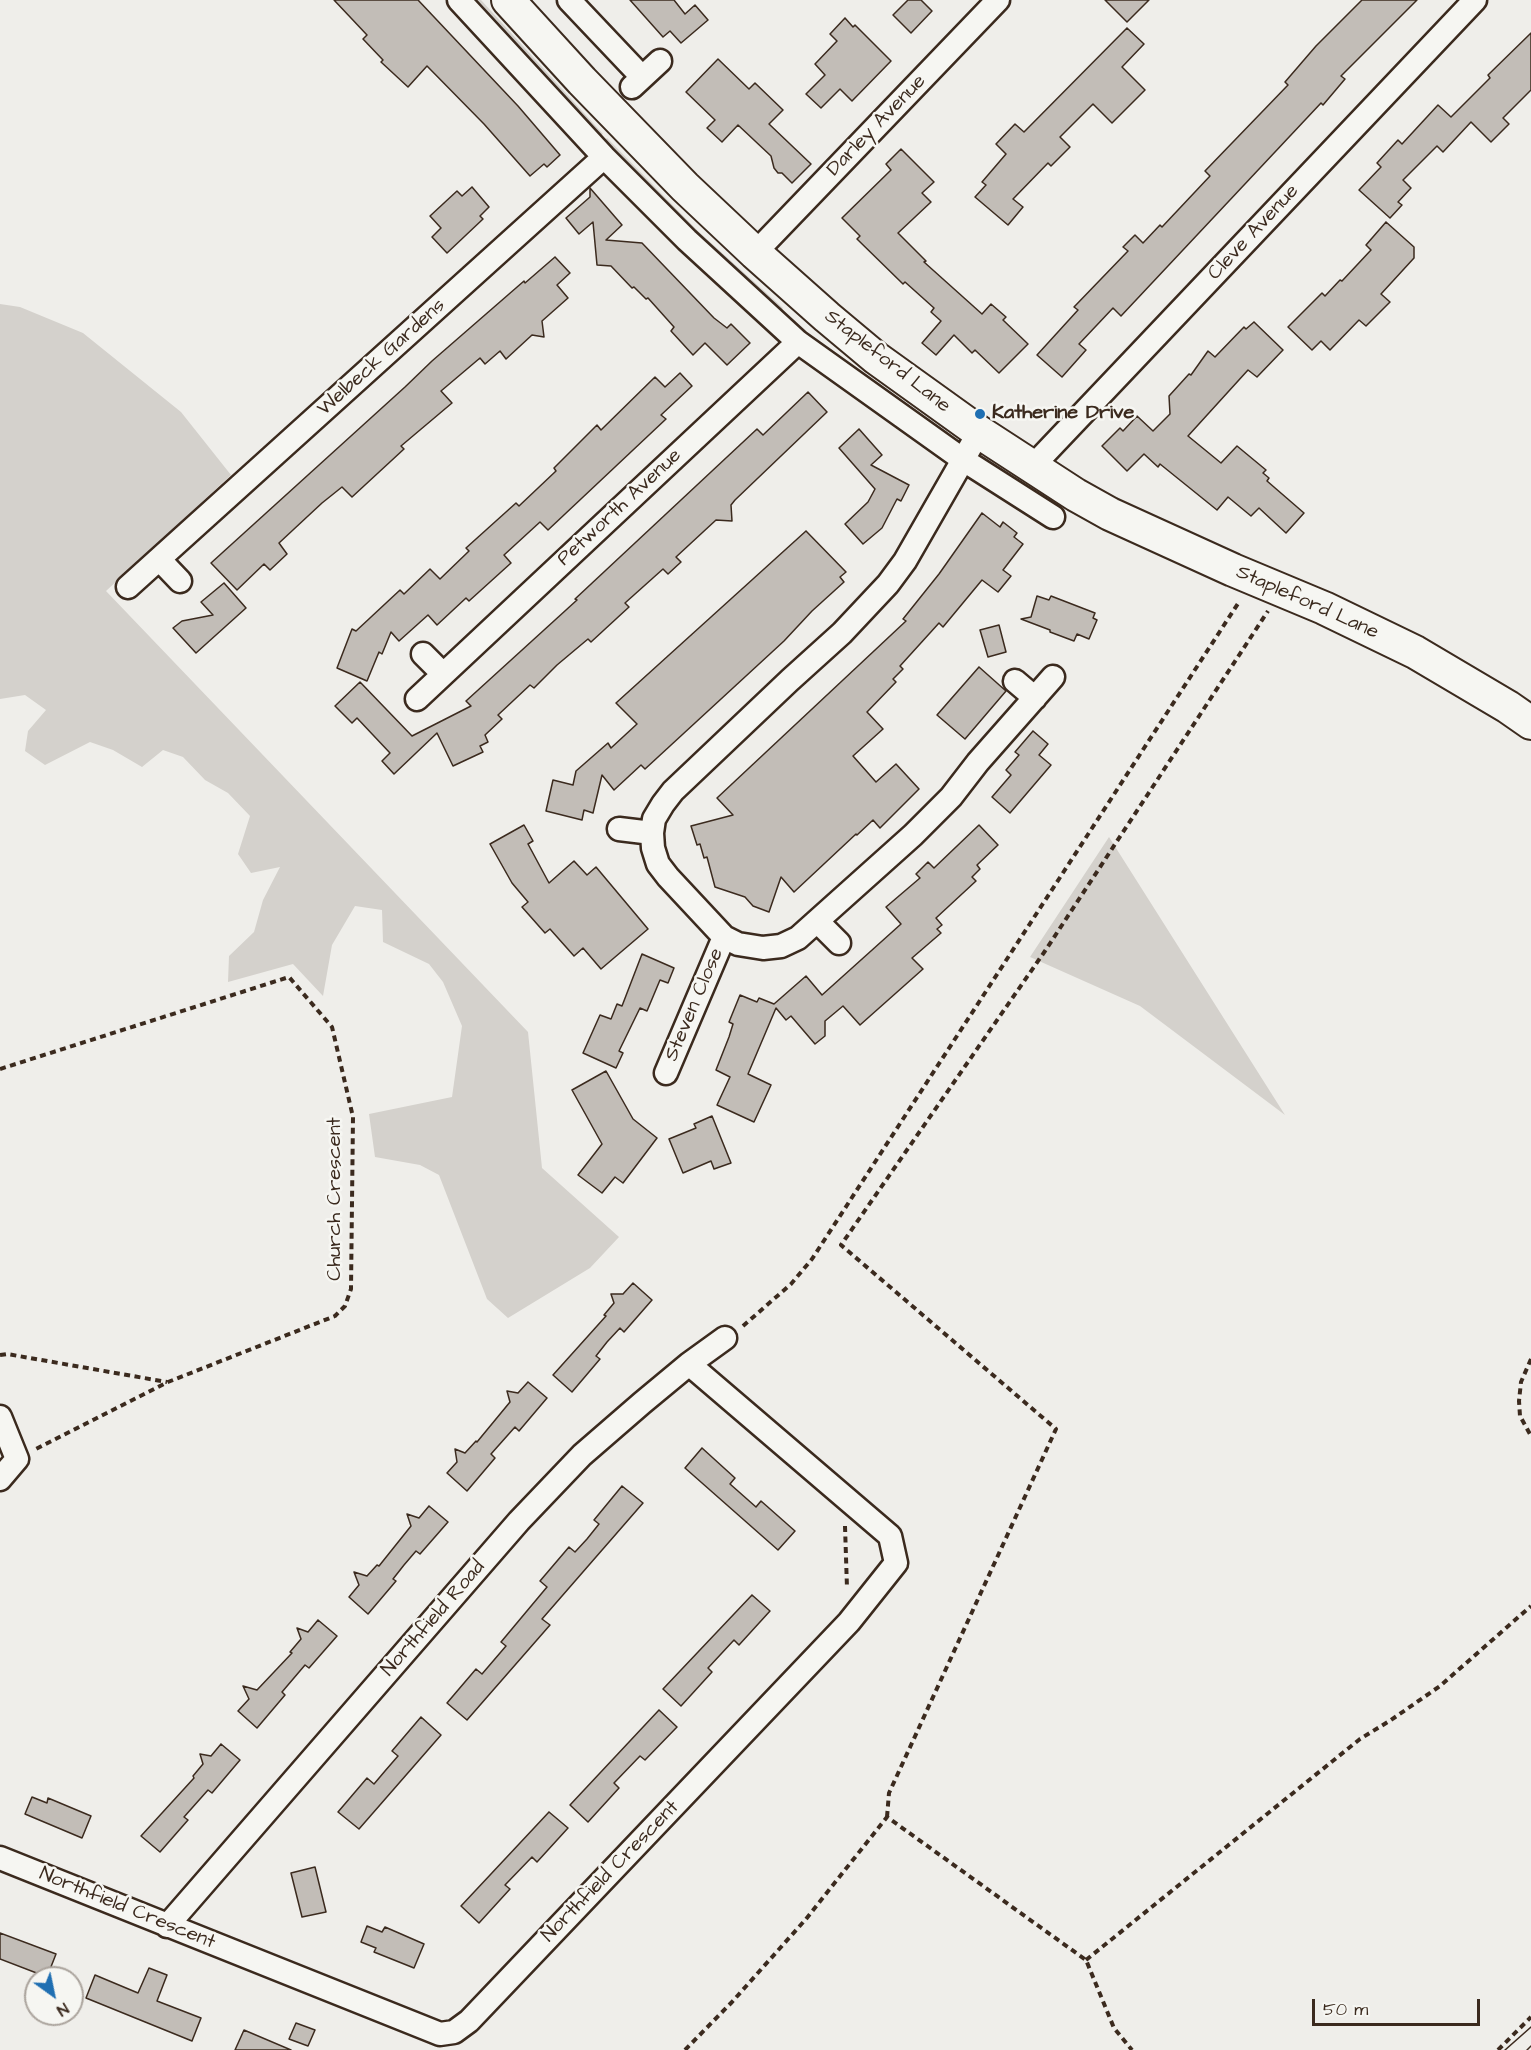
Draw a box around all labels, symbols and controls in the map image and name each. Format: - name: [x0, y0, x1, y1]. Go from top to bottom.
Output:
- street label: Darley Avenue: [822, 70, 932, 182]
- street label: Cleve Avenue: [1204, 180, 1304, 286]
- street label: Welbeck Gardens: [313, 294, 451, 422]
- street label: Stapleford Lane: [819, 305, 955, 419]
- place label: Katherine Drive: [992, 402, 1134, 426]
- marker: Katherine Drive: [973, 407, 987, 421]
- street label: Petworth Avenue: [553, 444, 687, 572]
- street label: Stapleford Lane: [1232, 561, 1382, 645]
- street label: Steven Close: [660, 945, 730, 1065]
- street label: Church Crescent: [324, 1117, 348, 1281]
- street label: Northfield Road: [377, 1556, 491, 1682]
- street label: Northfield Crescent: [537, 1796, 685, 1948]
- street label: Northfield Crescent: [36, 1863, 218, 1955]
- north arrow: [24, 1966, 84, 2026]
- scale bar: [1315, 1987, 1483, 2025]
- text: N: [53, 1997, 73, 2021]
- text: 50 m: [1323, 1997, 1368, 2022]

